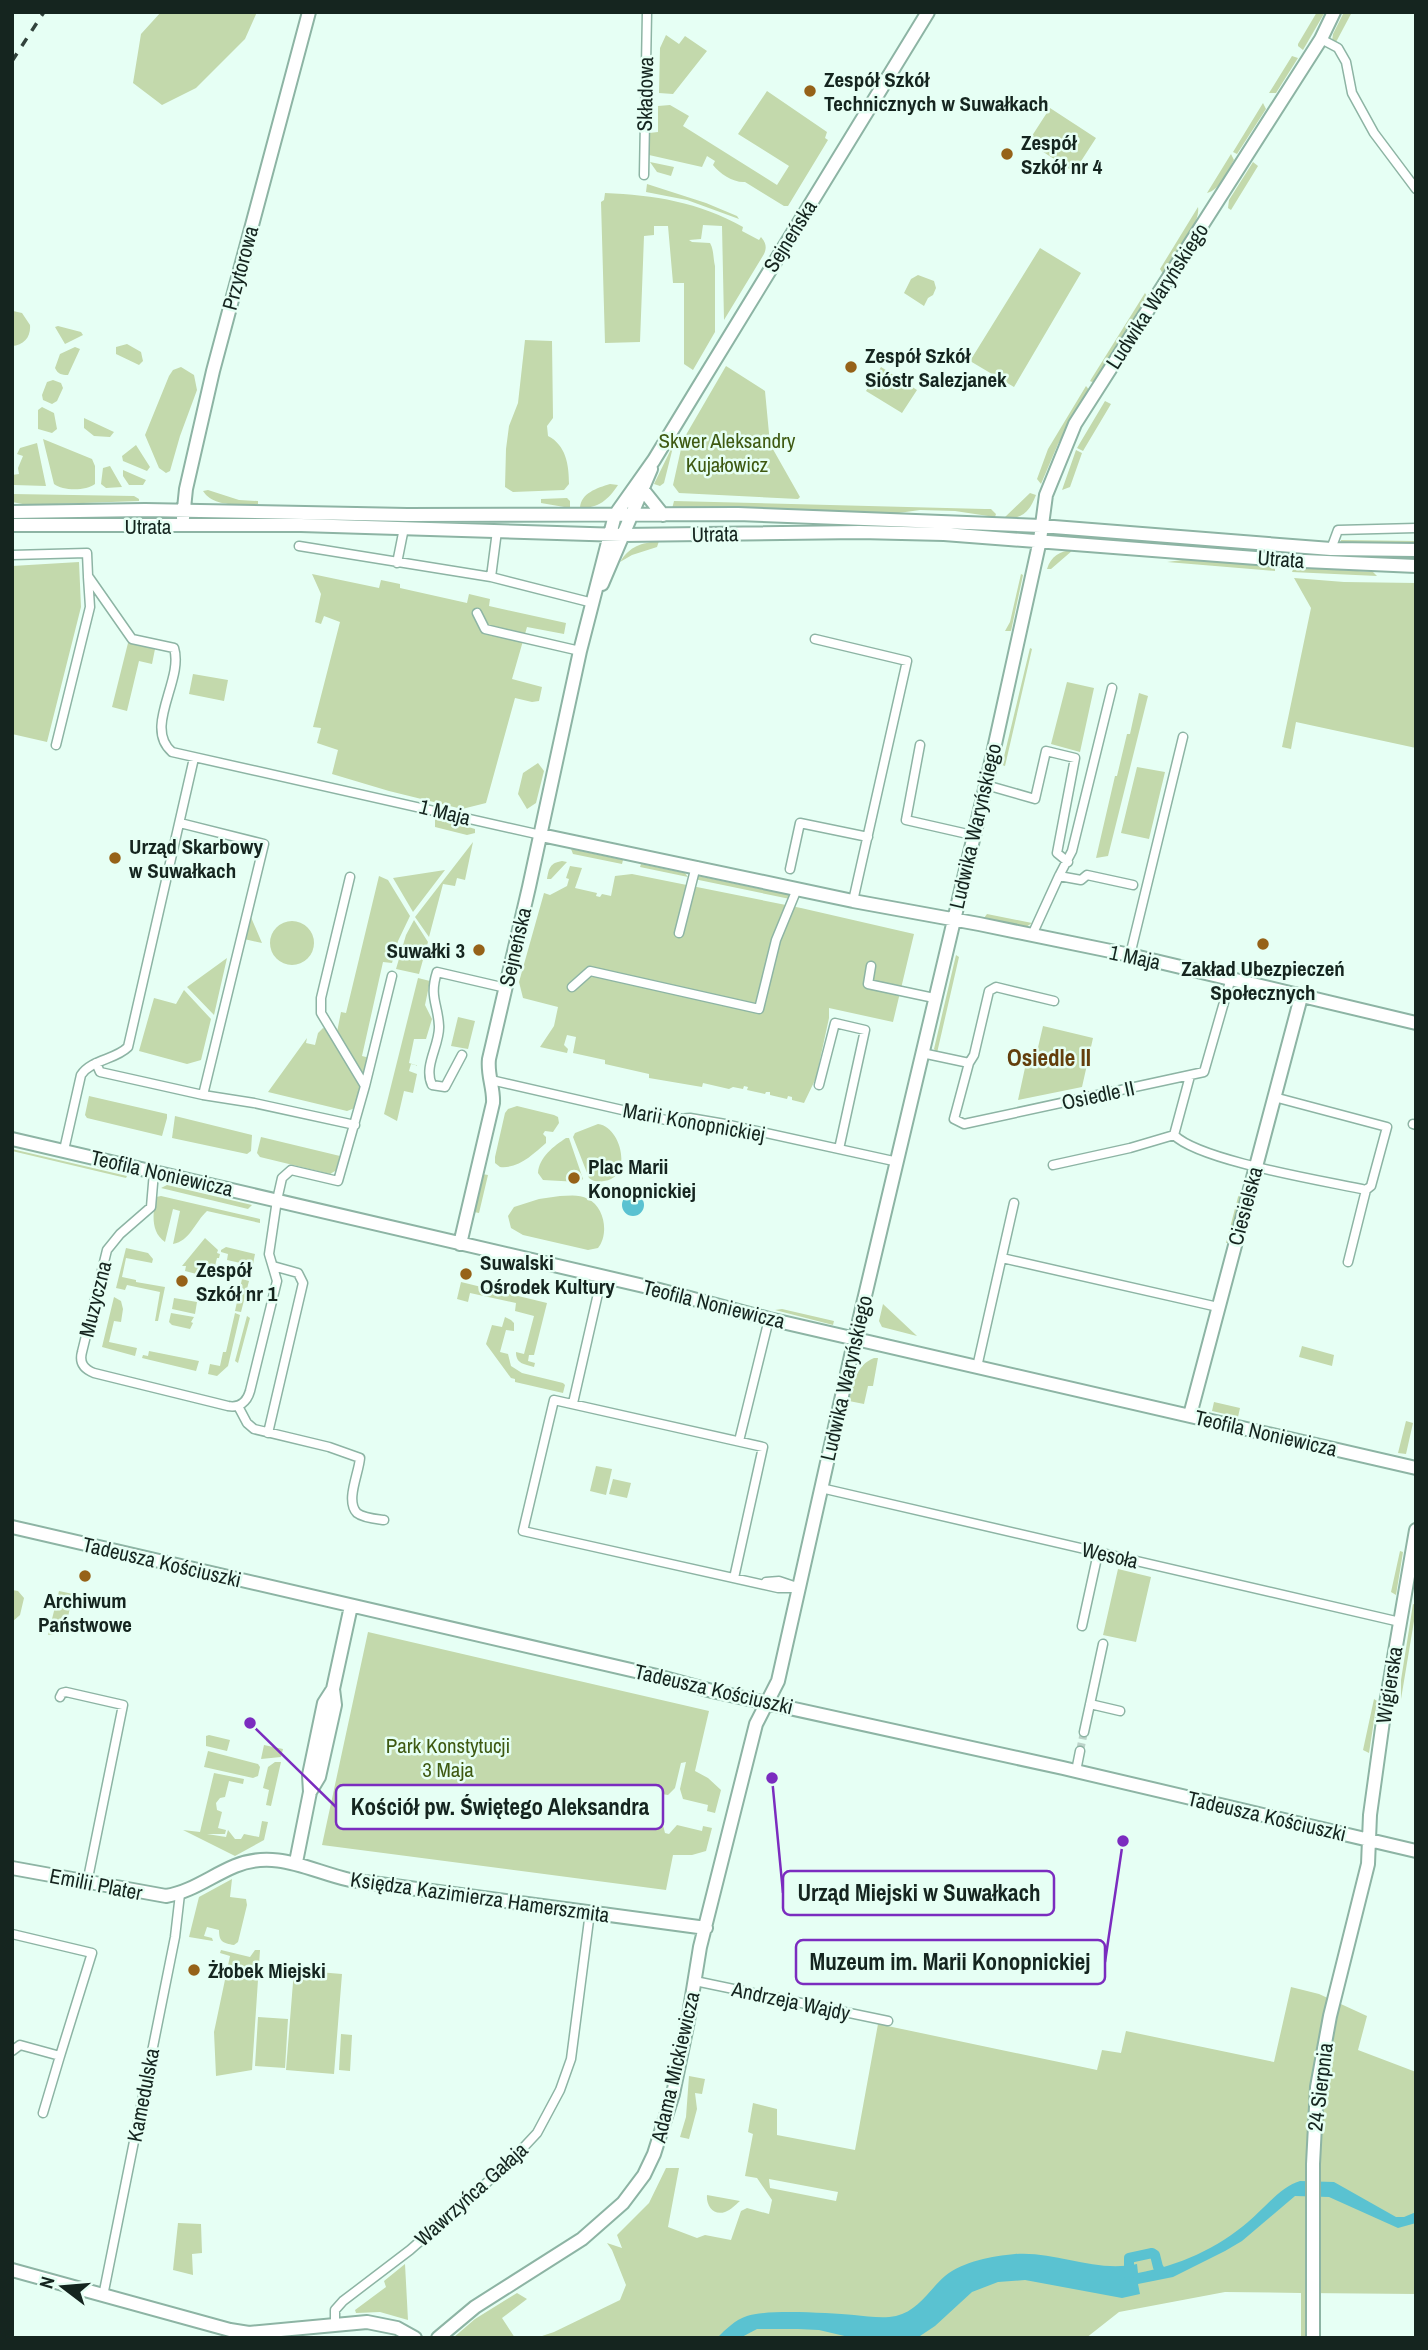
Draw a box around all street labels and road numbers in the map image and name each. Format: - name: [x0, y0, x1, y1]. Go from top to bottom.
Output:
- street label: Składowa: [630, 56, 660, 132]
- street label: Sejneńska: [756, 194, 824, 278]
- street label: Ludwika Waryńskiego: [1099, 217, 1215, 375]
- street label: Przytorowa: [215, 222, 265, 313]
- street label: Utrata: [125, 512, 172, 541]
- street label: Utrata: [691, 519, 739, 549]
- street label: Utrata: [1257, 543, 1306, 575]
- street label: Ludwika Waryńskiego: [942, 741, 1008, 911]
- street label: 1 Maja: [416, 792, 474, 832]
- street label: Sejneńska: [492, 904, 538, 989]
- street label: 1 Maja: [1107, 937, 1164, 977]
- street label: Osiedle II: [1059, 1073, 1137, 1117]
- street label: Marii Konopnickiej: [621, 1095, 767, 1149]
- street label: Teofila Noniewicza: [88, 1143, 237, 1204]
- street label: Ciesielska: [1221, 1163, 1270, 1249]
- street label: Muzyczna: [72, 1257, 119, 1340]
- street label: Teofila Noniewicza: [640, 1272, 788, 1336]
- street label: Ludwika Waryńskiego: [813, 1293, 879, 1463]
- street label: Teofila Noniewicza: [1192, 1403, 1341, 1464]
- street label: Tadeusza Kościuszki: [80, 1530, 244, 1594]
- street label: Wesoła: [1079, 1534, 1142, 1576]
- street label: Wigierska: [1369, 1644, 1409, 1726]
- street label: Tadeusza Kościuszki: [632, 1657, 796, 1721]
- street label: Tadeusza Kościuszki: [1185, 1784, 1349, 1848]
- street label: Emilii Plater: [47, 1861, 145, 1907]
- street label: Księdza Kazimierza Hamerszmita: [349, 1864, 612, 1930]
- street label: Andrzeja Wajdy: [728, 1974, 853, 2028]
- street label: Adama Mickiewicza: [643, 1988, 707, 2146]
- street label: 24 Sierpnia: [1300, 2041, 1340, 2133]
- street label: Kamedulska: [120, 2045, 166, 2144]
- street label: Wawrzyńca Gałaja: [408, 2135, 534, 2253]

